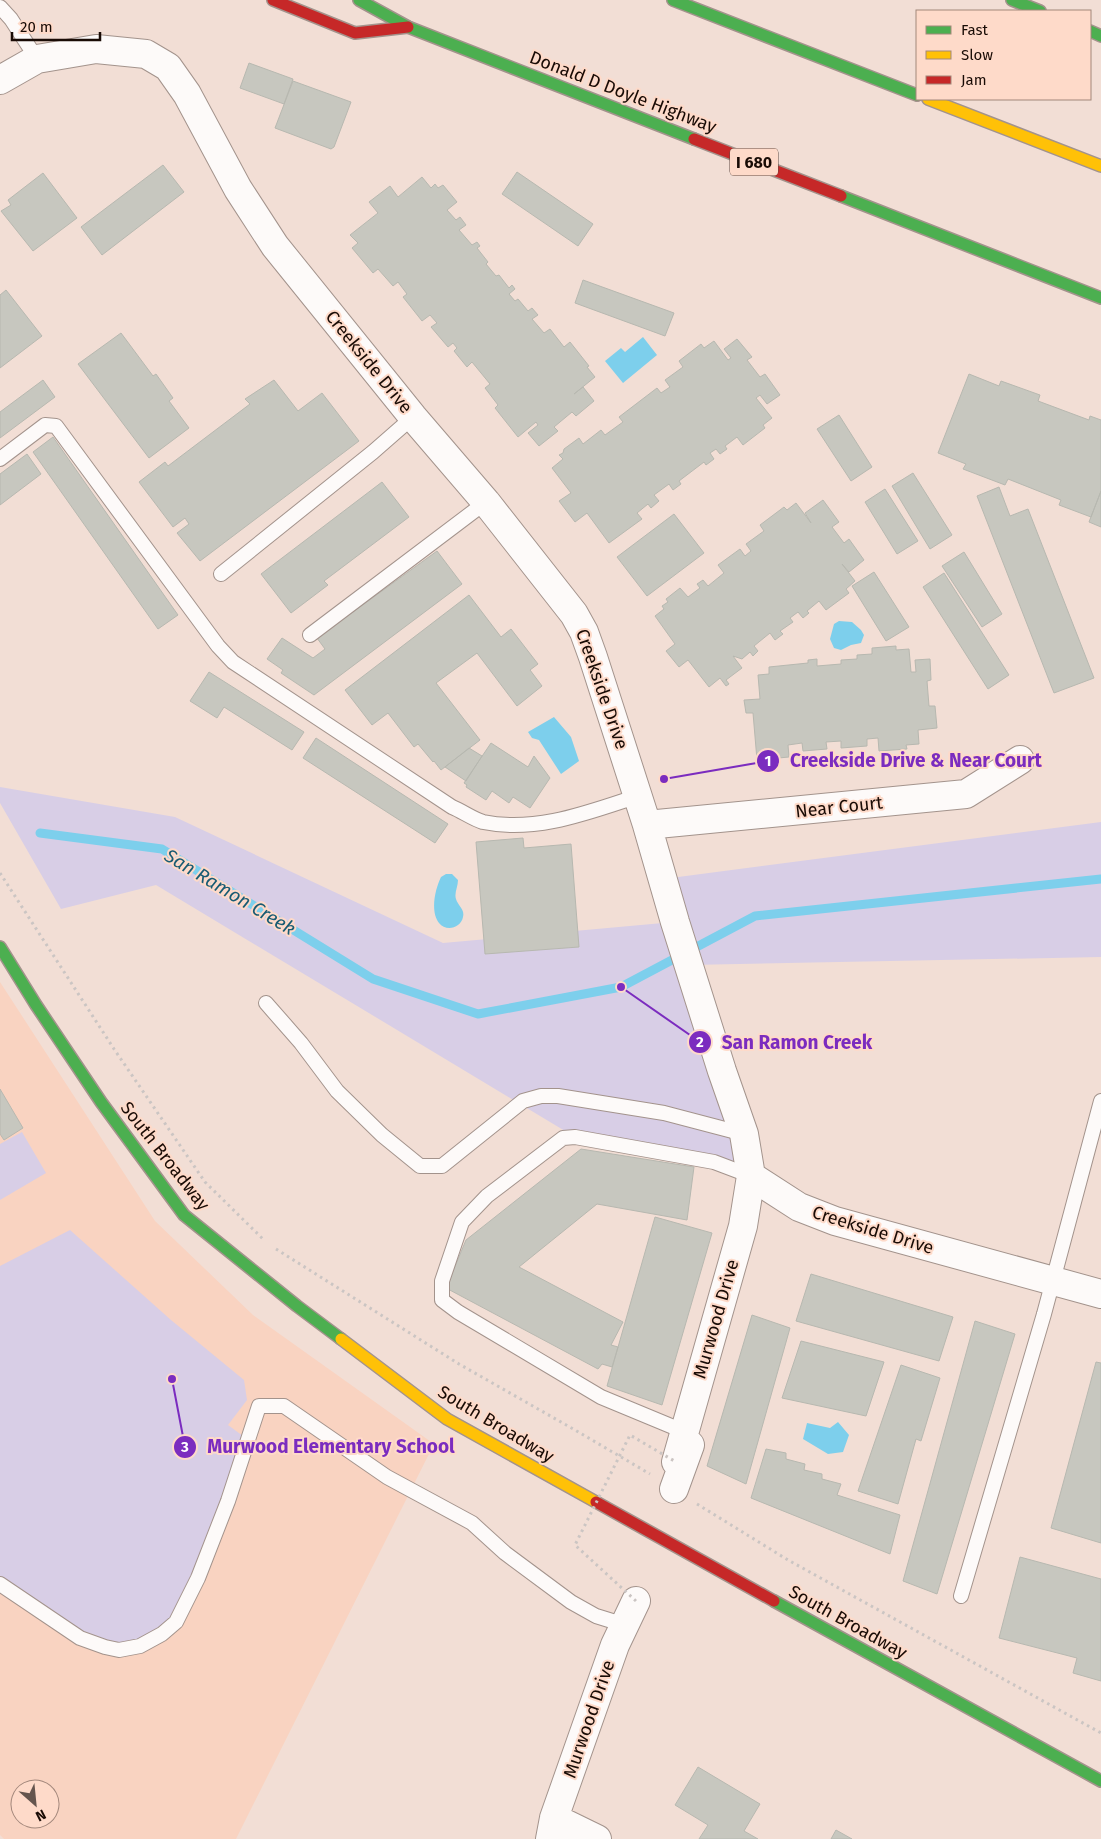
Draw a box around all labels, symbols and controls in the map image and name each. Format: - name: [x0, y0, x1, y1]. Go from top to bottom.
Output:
- scale bar: [12, 10, 100, 42]
- legend: [916, 10, 1091, 100]
- text: 20 m: [20, 18, 53, 36]
- text: Fast: [961, 21, 988, 39]
- street label: Donald D Doyle Highway: [526, 46, 720, 138]
- text: Slow: [961, 46, 993, 64]
- text: Jam: [961, 71, 987, 89]
- road number: I 680: [730, 148, 778, 176]
- street label: Creekside Drive: [321, 306, 417, 418]
- street label: Creekside Drive: [571, 626, 633, 752]
- callout: Creekside Drive & Near Court: [755, 744, 1052, 778]
- text: Creekside Drive & Near Court: [790, 749, 1043, 772]
- text: 1: [765, 752, 771, 770]
- street label: Near Court: [794, 791, 884, 823]
- water label: San Ramon Creek: [159, 843, 300, 940]
- callout: San Ramon Creek: [687, 1025, 883, 1059]
- text: San Ramon Creek: [722, 1031, 873, 1054]
- text: 2: [696, 1033, 704, 1051]
- street label: South Broadway: [116, 1097, 214, 1215]
- street label: Creekside Drive: [810, 1201, 936, 1259]
- street label: Murwood Drive: [688, 1257, 744, 1381]
- street label: South Broadway: [434, 1381, 558, 1467]
- callout: Murwood Elementary School: [173, 1430, 465, 1464]
- text: Murwood Elementary School: [207, 1435, 455, 1458]
- text: 3: [180, 1438, 189, 1456]
- street label: South Broadway: [785, 1580, 911, 1664]
- street label: Murwood Drive: [559, 1657, 619, 1781]
- north arrow: [10, 1779, 60, 1829]
- text: N: [33, 1805, 49, 1825]

